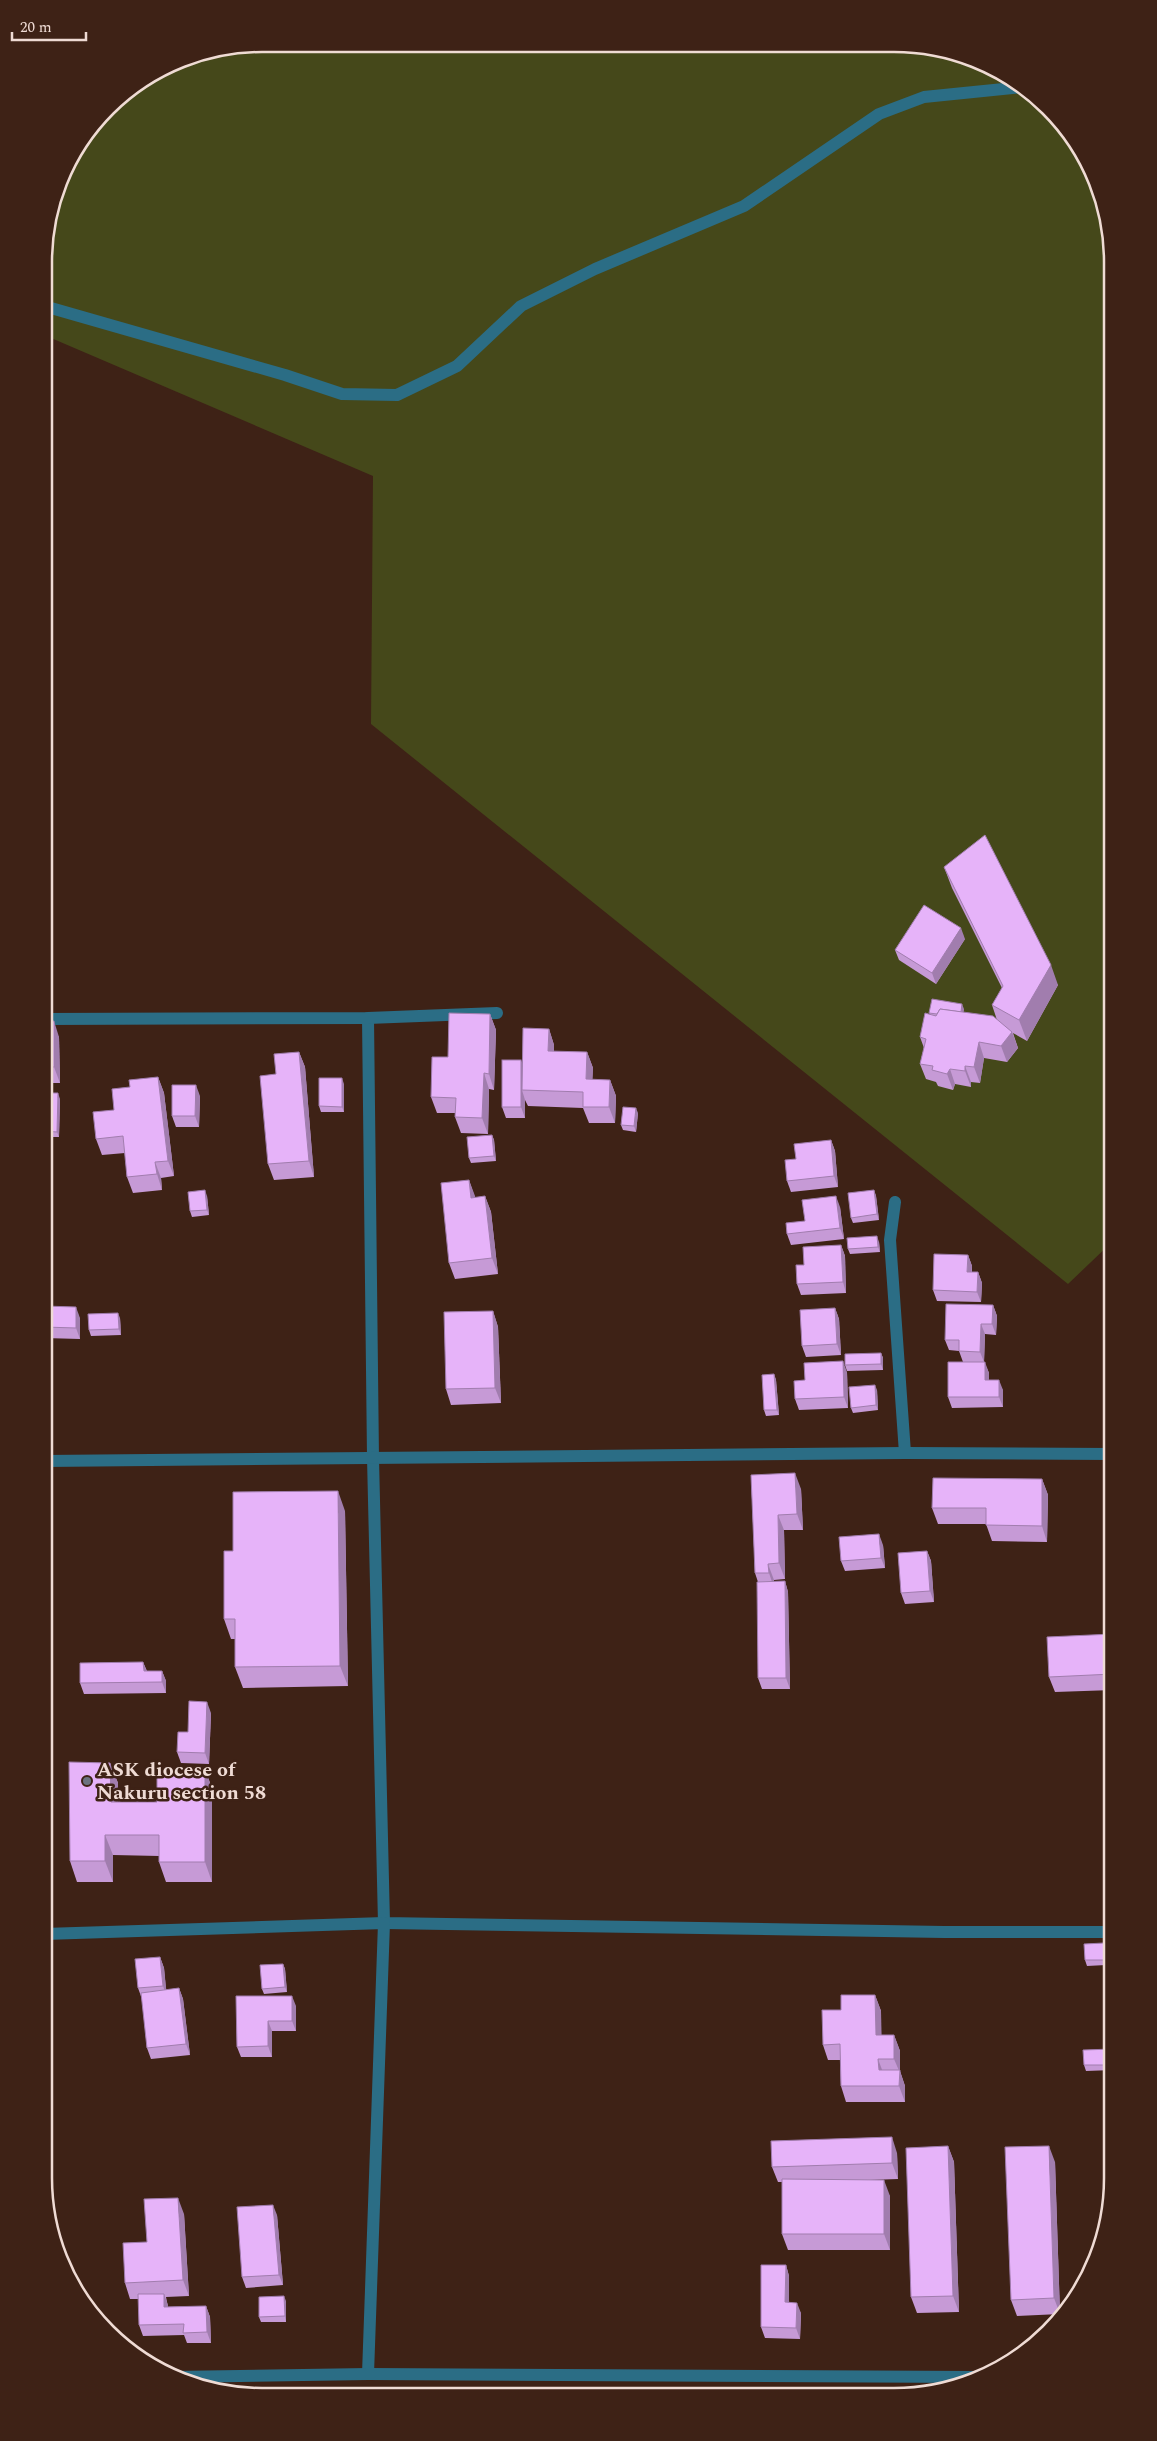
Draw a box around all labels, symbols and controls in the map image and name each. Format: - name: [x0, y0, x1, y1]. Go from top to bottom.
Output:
- scale bar: [12, 10, 86, 42]
- text: 20 m: [20, 16, 52, 39]
- place label: ASK diocese of Nakuru section 58: [97, 1755, 266, 1808]
- marker: ASK diocese of Nakuru section 58: [81, 1775, 93, 1787]

